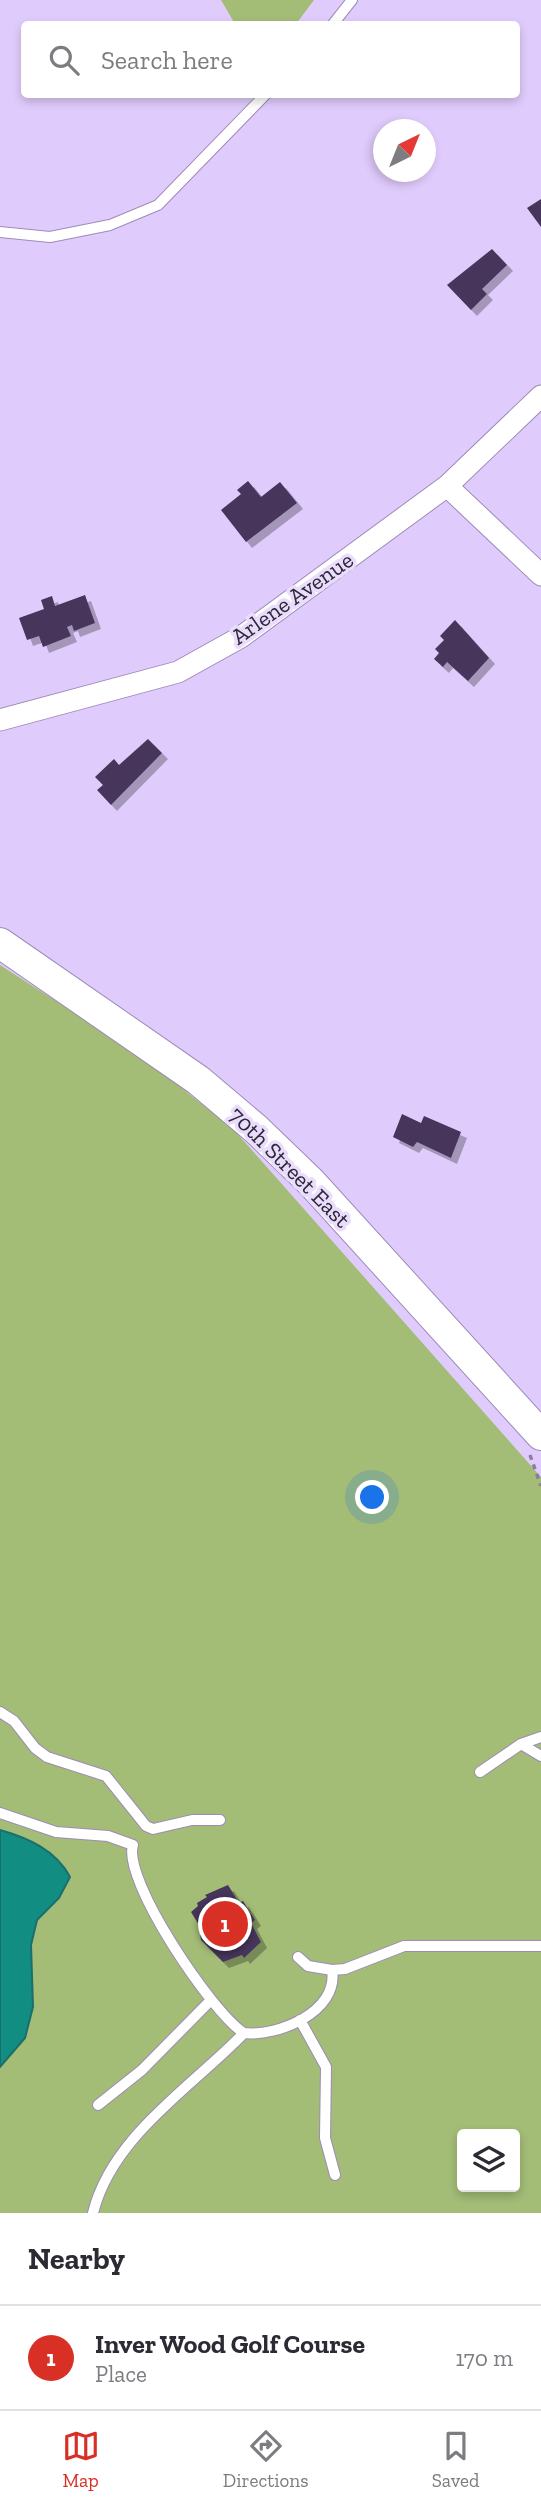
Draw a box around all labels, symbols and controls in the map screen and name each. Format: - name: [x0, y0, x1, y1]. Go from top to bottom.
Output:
- search box: [21, 21, 520, 98]
- icon: search: [45, 41, 83, 79]
- text: Search here: [101, 44, 233, 76]
- north arrow: [373, 119, 436, 182]
- street label: Arlene Avenue: [226, 546, 358, 650]
- street label: 70th Street East: [224, 1101, 357, 1234]
- your location: [355, 1480, 389, 1514]
- pin: 1: [202, 1898, 248, 1950]
- map controls: [457, 2129, 520, 2192]
- button: layers: [457, 2129, 520, 2192]
- text: Nearby: [28, 2241, 125, 2277]
- text: Inver Wood Golf Course: [95, 2328, 365, 2360]
- text: 1: [46, 2344, 56, 2372]
- text: 170 m: [455, 2344, 513, 2372]
- text: Place: [95, 2360, 147, 2388]
- tab: Map: [62, 2427, 100, 2492]
- tab: Directions: [223, 2427, 309, 2492]
- tab: Saved: [432, 2427, 479, 2492]

